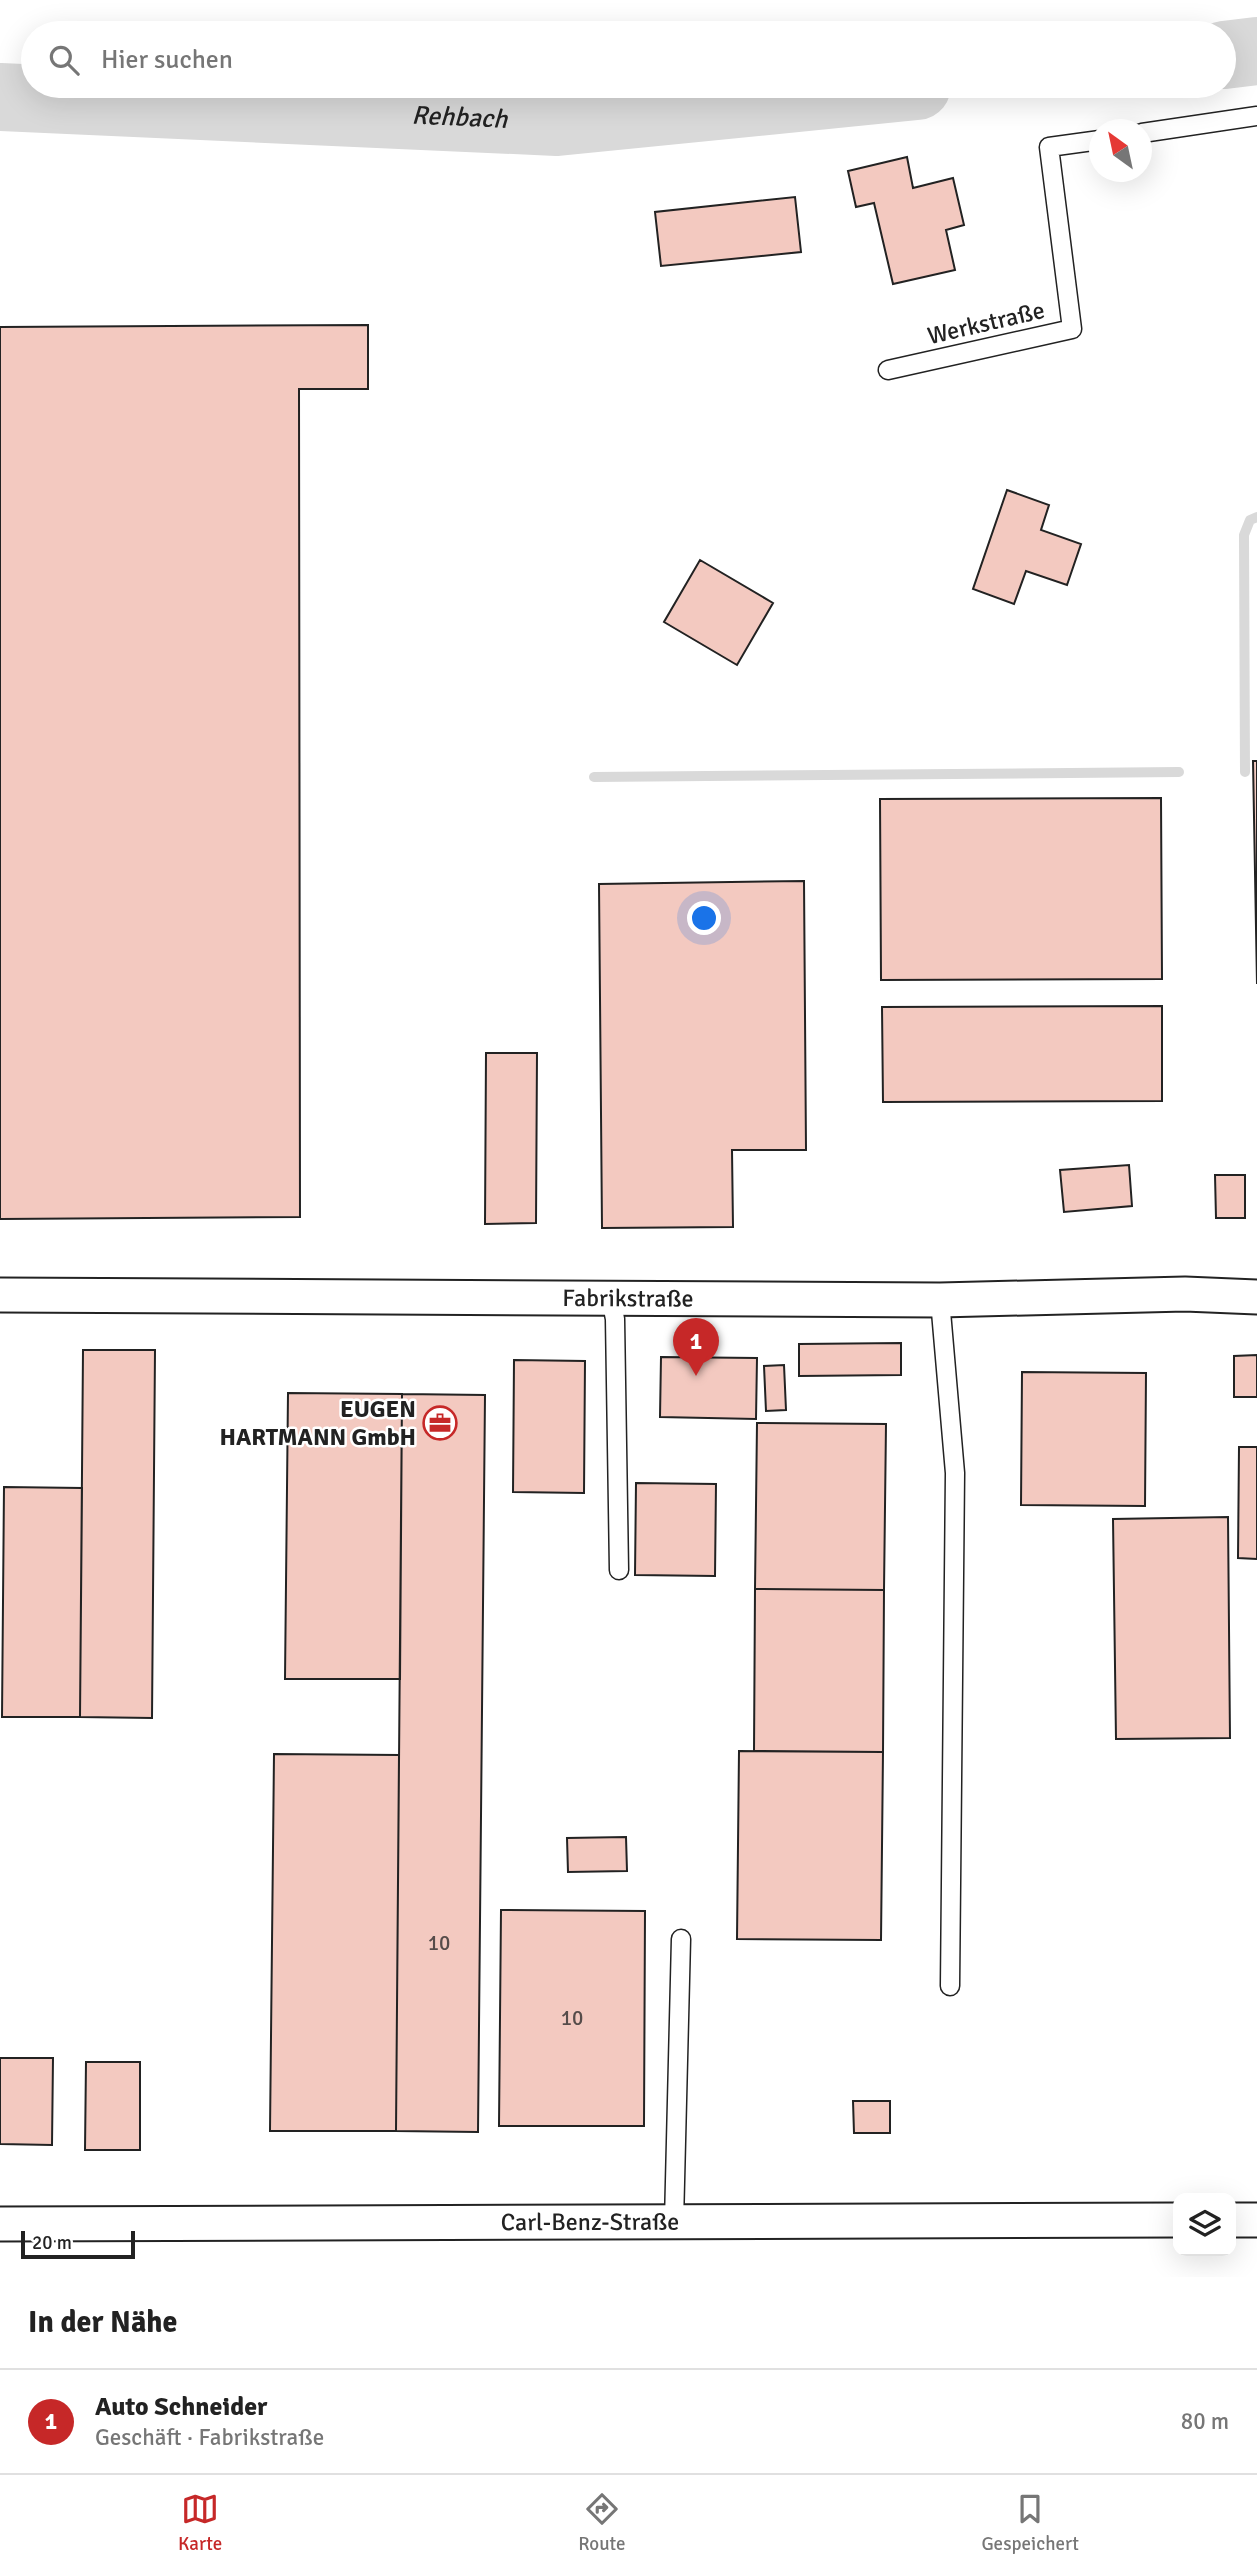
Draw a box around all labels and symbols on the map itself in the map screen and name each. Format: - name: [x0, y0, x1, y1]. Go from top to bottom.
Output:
- water label: Rehbach: [411, 99, 509, 136]
- north arrow: [1089, 119, 1152, 182]
- street label: Werkstraße: [925, 295, 1047, 351]
- your location: [687, 901, 721, 935]
- street label: Fabrikstraße: [562, 1283, 694, 1314]
- pin: 1: [673, 1318, 719, 1376]
- place label: EUGEN HARTMANN GmbH: [219, 1394, 416, 1452]
- office icon: EUGEN HARTMANN GmbH: [421, 1404, 459, 1442]
- house number: 10: [428, 1930, 450, 1956]
- house number: 10: [561, 2005, 583, 2031]
- street label: Carl-Benz-Straße: [501, 2207, 679, 2237]
- scale bar: [21, 2228, 135, 2260]

